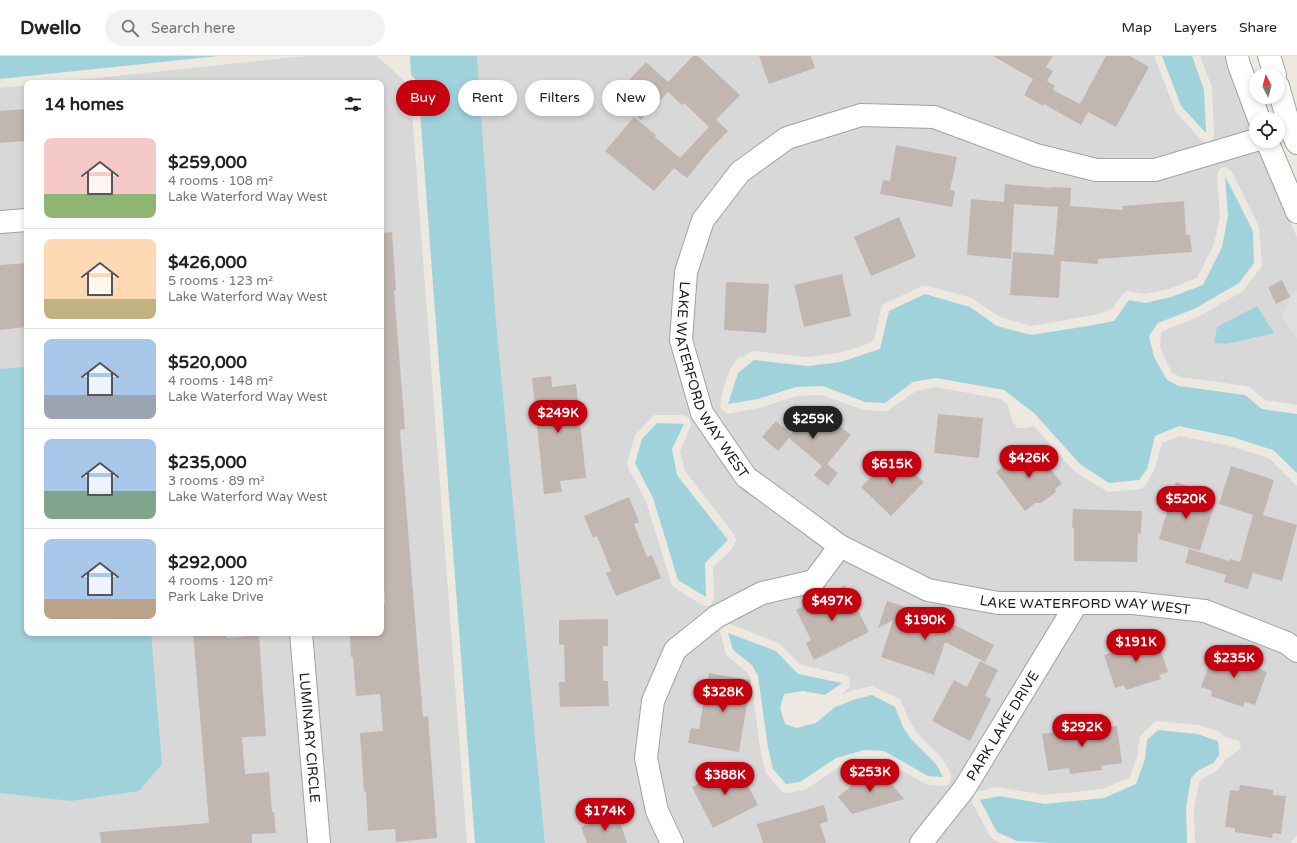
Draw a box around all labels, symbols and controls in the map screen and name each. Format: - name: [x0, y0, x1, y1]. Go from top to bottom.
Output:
- search box: [105, 10, 385, 46]
- text: Dwello: [20, 17, 81, 39]
- icon: search: [119, 17, 141, 39]
- text: Search here: [151, 19, 235, 37]
- text: Map: [1122, 19, 1152, 36]
- text: Layers: [1174, 19, 1217, 36]
- text: Share: [1239, 19, 1277, 36]
- north arrow: [1249, 68, 1285, 104]
- map controls: [1249, 68, 1285, 148]
- chip: Buy: [396, 80, 450, 116]
- chip: Rent: [458, 80, 517, 116]
- chip: Filters: [525, 80, 594, 116]
- chip: New: [602, 80, 660, 116]
- icon: filters: [342, 93, 364, 115]
- text: 14 homes: [44, 94, 124, 115]
- button: locate: [1249, 112, 1285, 148]
- text: $259,000: [168, 152, 247, 173]
- icon: home: [76, 154, 124, 202]
- text: 4 rooms · 108 m²: [168, 173, 273, 189]
- text: Lake Waterford Way West: [168, 189, 328, 205]
- text: $426,000: [168, 252, 247, 273]
- icon: home: [76, 255, 124, 303]
- text: 5 rooms · 123 m²: [168, 273, 273, 289]
- street label: LAKE WATERFORD WAY WEST: [672, 281, 753, 481]
- text: Lake Waterford Way West: [168, 289, 328, 305]
- text: $520,000: [168, 352, 247, 373]
- icon: home: [76, 355, 124, 403]
- text: 4 rooms · 148 m²: [168, 373, 273, 389]
- text: Lake Waterford Way West: [168, 389, 328, 405]
- pin: $249K: [530, 400, 586, 434]
- text: $249K: [537, 405, 579, 421]
- pin: $259K: [785, 406, 841, 440]
- text: $259K: [792, 411, 834, 427]
- pin: $426K: [1001, 445, 1057, 479]
- text: $426K: [1008, 450, 1050, 466]
- pin: $615K: [864, 451, 920, 485]
- text: $235,000: [168, 452, 247, 473]
- icon: home: [76, 455, 124, 503]
- text: $615K: [871, 456, 913, 472]
- text: 3 rooms · 89 m²: [168, 473, 265, 489]
- pin: $520K: [1158, 486, 1214, 520]
- text: Lake Waterford Way West: [168, 489, 328, 505]
- text: $520K: [1165, 491, 1207, 507]
- text: $292,000: [168, 552, 247, 573]
- icon: home: [76, 555, 124, 603]
- text: 4 rooms · 120 m²: [168, 573, 273, 589]
- pin: $497K: [804, 588, 860, 622]
- text: Park Lake Drive: [168, 589, 264, 605]
- street label: LAKE WATERFORD WAY WEST: [978, 591, 1192, 618]
- text: $497K: [811, 593, 853, 609]
- pin: $190K: [897, 607, 953, 641]
- text: $190K: [904, 612, 946, 628]
- pin: $191K: [1108, 629, 1164, 663]
- text: $191K: [1115, 634, 1157, 650]
- pin: $235K: [1206, 645, 1262, 679]
- text: $235K: [1213, 650, 1255, 666]
- street label: PARK LAKE DRIVE: [963, 668, 1042, 784]
- street label: LUMINARY CIRCLE: [296, 672, 324, 804]
- pin: $328K: [695, 679, 751, 713]
- text: $328K: [702, 684, 744, 700]
- pin: $292K: [1054, 714, 1110, 748]
- text: $292K: [1061, 719, 1103, 735]
- pin: $253K: [842, 759, 898, 793]
- pin: $388K: [697, 762, 753, 796]
- text: $253K: [849, 764, 891, 780]
- text: $388K: [704, 767, 746, 783]
- pin: $174K: [577, 798, 633, 832]
- text: $174K: [584, 803, 626, 819]

